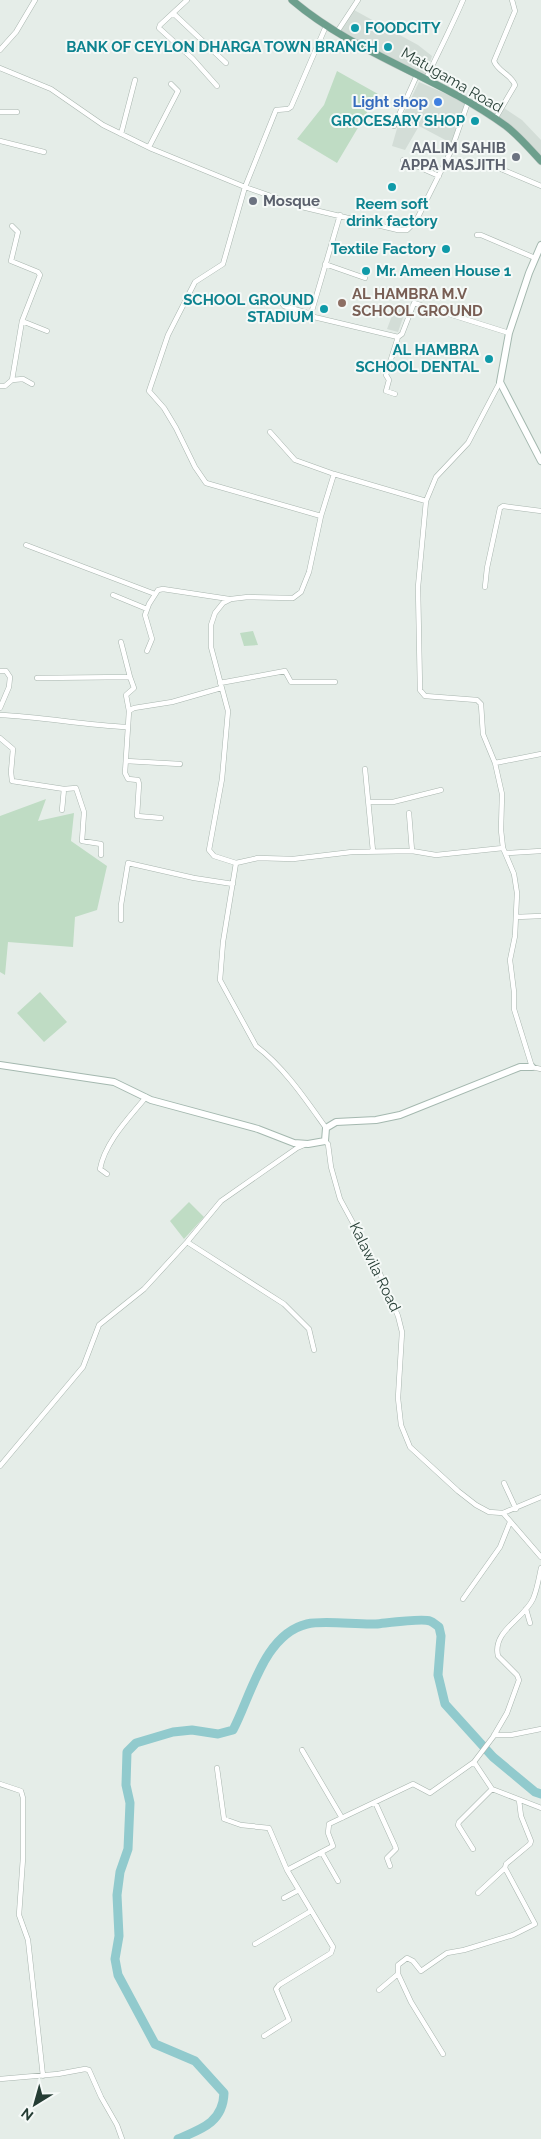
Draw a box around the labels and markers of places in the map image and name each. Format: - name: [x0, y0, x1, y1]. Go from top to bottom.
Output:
- place label: FOODCITY: [365, 19, 441, 37]
- marker: FOODCITY: [349, 22, 361, 34]
- place label: BANK OF CEYLON DHARGA TOWN BRANCH: [66, 38, 378, 56]
- marker: BANK OF CEYLON DHARGA TOWN BRANCH: [382, 41, 394, 53]
- place label: Light shop: [352, 93, 428, 111]
- marker: Light shop: [432, 96, 444, 108]
- place label: GROCESARY SHOP: [331, 112, 466, 130]
- marker: GROCESARY SHOP: [469, 115, 481, 127]
- place label: AALIM SAHIB APPA MASJITH: [401, 139, 506, 174]
- marker: AALIM SAHIB APPA MASJITH: [510, 151, 522, 163]
- marker: Reem soft drink factory: [386, 181, 398, 193]
- place label: Mosque: [263, 192, 320, 210]
- marker: Mosque: [247, 195, 259, 207]
- place label: Reem soft drink factory: [346, 195, 439, 230]
- place label: Textile Factory: [331, 240, 437, 258]
- marker: Textile Factory: [440, 243, 452, 255]
- place label: Mr. Ameen House 1: [376, 262, 512, 280]
- marker: Mr. Ameen House 1: [360, 265, 372, 277]
- place label: AL HAMBRA M.V SCHOOL GROUND: [352, 285, 483, 320]
- place label: SCHOOL GROUND STADIUM: [183, 291, 314, 326]
- marker: AL HAMBRA M.V SCHOOL GROUND: [336, 297, 348, 309]
- marker: SCHOOL GROUND STADIUM: [318, 303, 330, 315]
- place label: AL HAMBRA SCHOOL DENTAL: [355, 341, 480, 376]
- marker: AL HAMBRA SCHOOL DENTAL: [483, 353, 495, 365]

